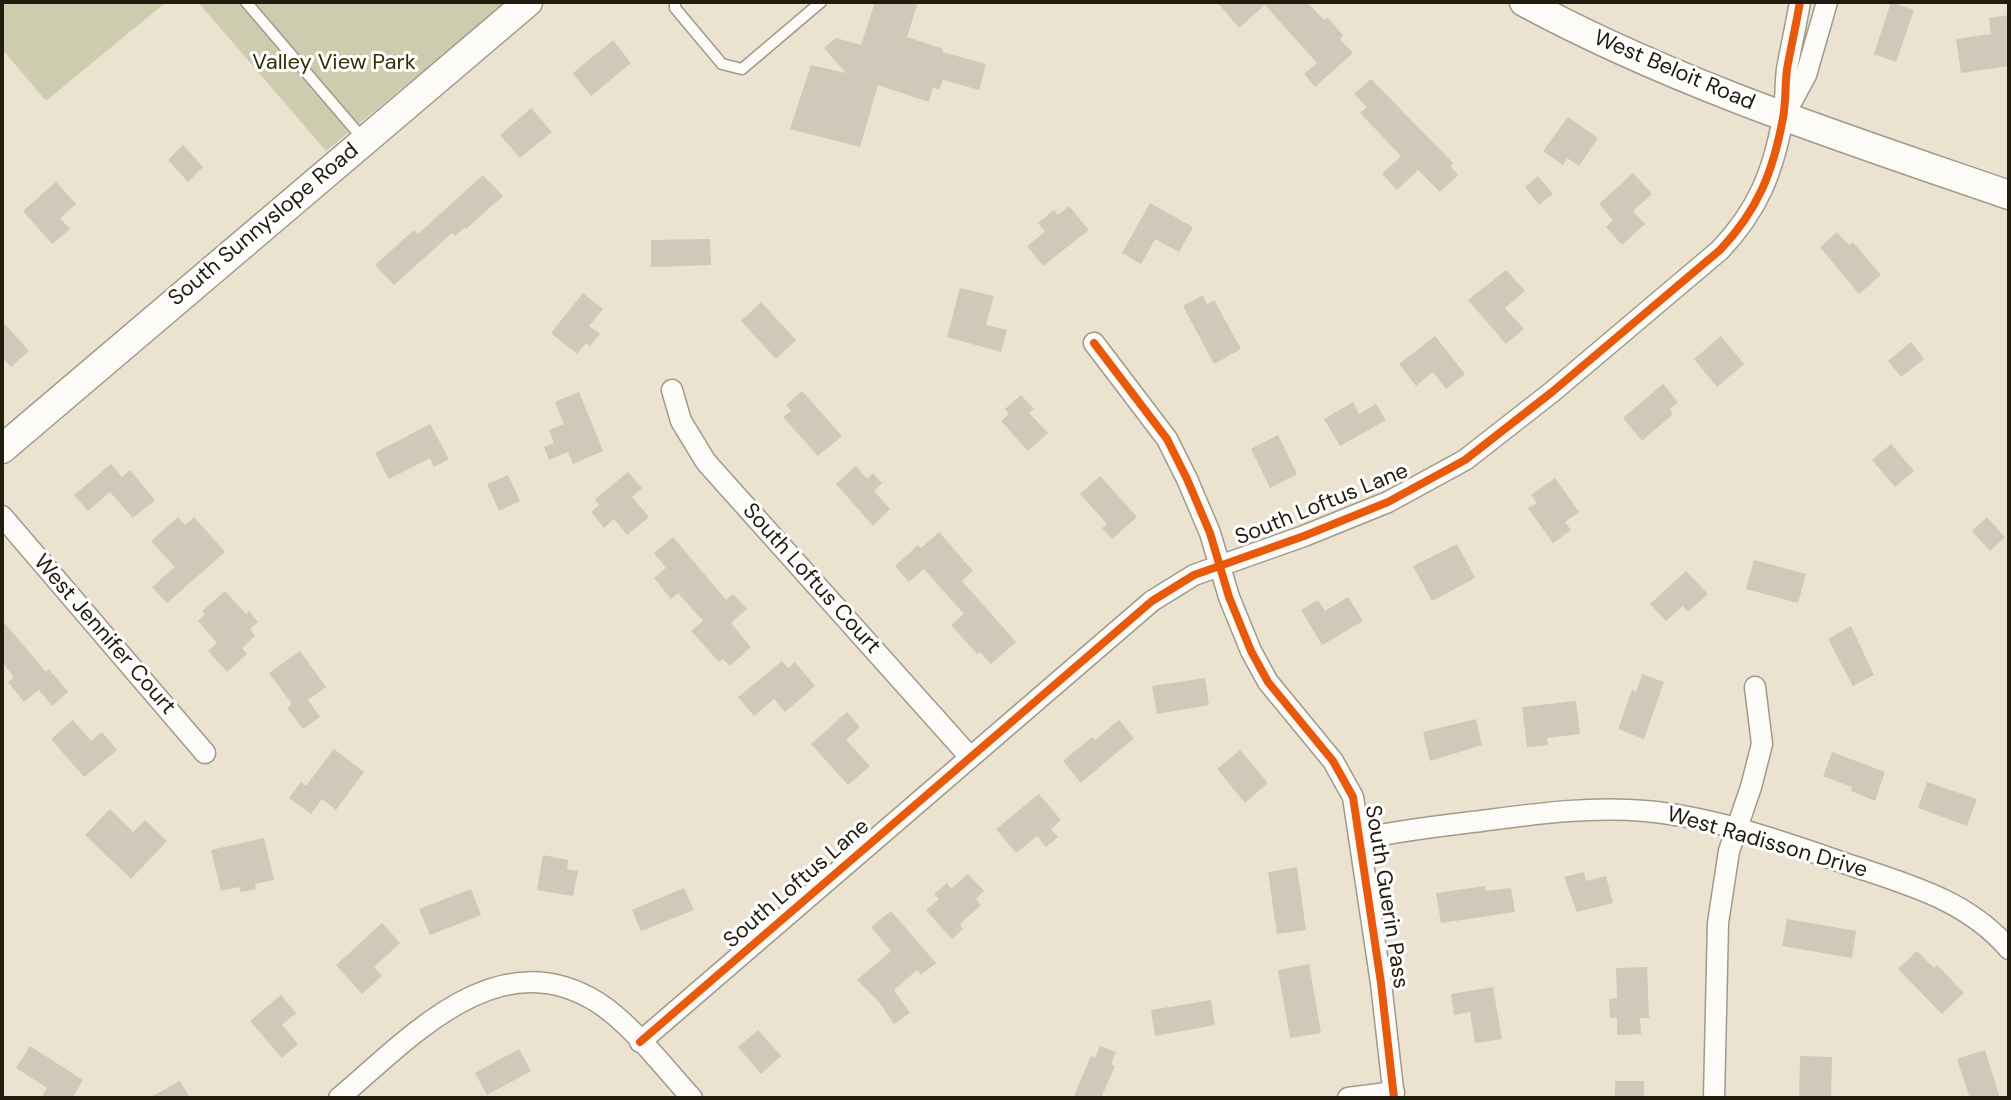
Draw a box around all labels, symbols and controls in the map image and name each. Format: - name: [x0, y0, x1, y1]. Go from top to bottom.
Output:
- street label: West Beloit Road: [1589, 25, 1759, 117]
- park label: Valley View Park: [252, 50, 416, 76]
- street label: South Sunnyslope Road: [164, 138, 364, 312]
- street label: South Loftus Lane: [1232, 458, 1412, 552]
- street label: South Loftus Court: [736, 498, 886, 660]
- street label: West Jennifer Court: [27, 550, 181, 720]
- street label: West Radisson Drive: [1664, 802, 1870, 884]
- street label: South Guerin Pass: [1358, 803, 1414, 991]
- street label: South Loftus Lane: [719, 814, 875, 954]

